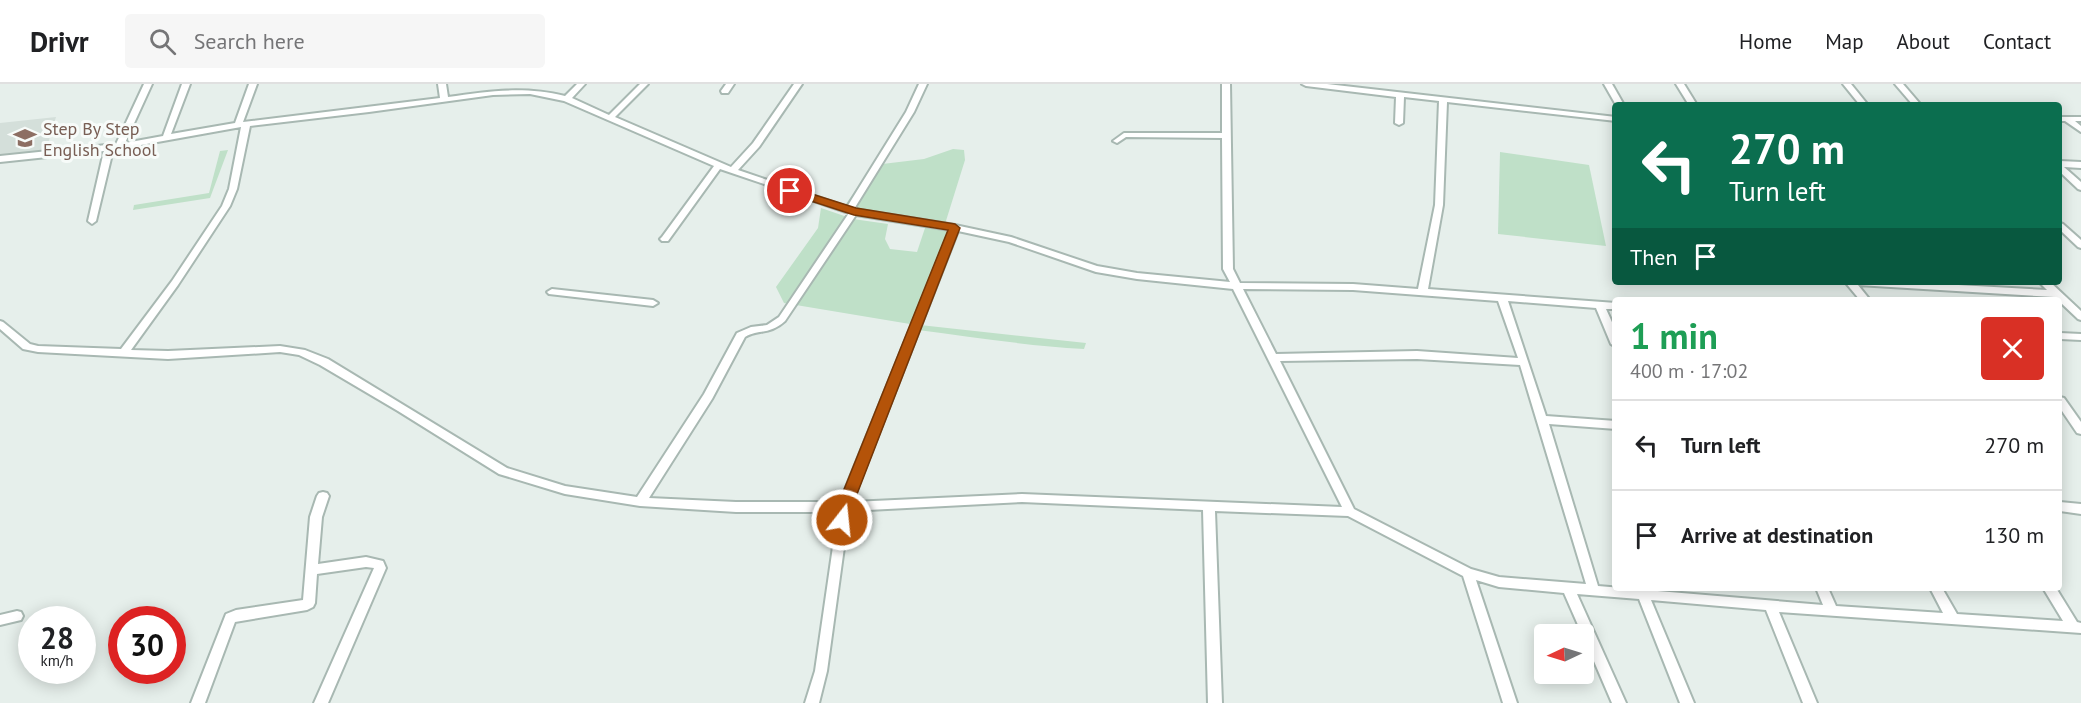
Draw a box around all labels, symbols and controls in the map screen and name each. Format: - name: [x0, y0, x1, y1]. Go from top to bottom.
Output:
- search box: [125, 14, 545, 68]
- text: Drivr: [30, 23, 89, 60]
- icon: search: [146, 25, 179, 58]
- text: Search here: [194, 27, 305, 55]
- text: Home: [1739, 28, 1792, 55]
- text: Map: [1825, 28, 1864, 55]
- text: About: [1897, 28, 1950, 55]
- text: Contact: [1983, 28, 2051, 55]
- place label: Step By Step English School: [43, 117, 157, 161]
- text: 270 m: [1729, 121, 1845, 176]
- school or university icon: Step By Step English School: [12, 125, 38, 151]
- icon: left: [1630, 126, 1708, 204]
- pin: [764, 165, 815, 216]
- icon: arrive: [773, 174, 806, 207]
- text: Turn left: [1729, 174, 1826, 208]
- icon: arrive: [1689, 240, 1722, 273]
- text: Then: [1630, 243, 1677, 271]
- text: 1 min: [1630, 312, 1718, 359]
- button: close: [1981, 317, 2044, 380]
- text: 400 m · 17:02: [1630, 358, 1748, 384]
- icon: left: [1630, 429, 1663, 462]
- text: Turn left: [1681, 431, 1761, 459]
- text: 270 m: [1984, 431, 2044, 459]
- position arrow: [810, 488, 874, 552]
- icon: arrive: [1630, 519, 1663, 552]
- text: Arrive at destination: [1681, 521, 1873, 549]
- text: 130 m: [1984, 521, 2044, 549]
- speed limit sign: 30: [108, 606, 186, 684]
- text: 28: [40, 618, 74, 657]
- north arrow: [1534, 624, 1594, 684]
- map controls: [1534, 624, 1594, 684]
- text: km/h: [41, 651, 73, 670]

